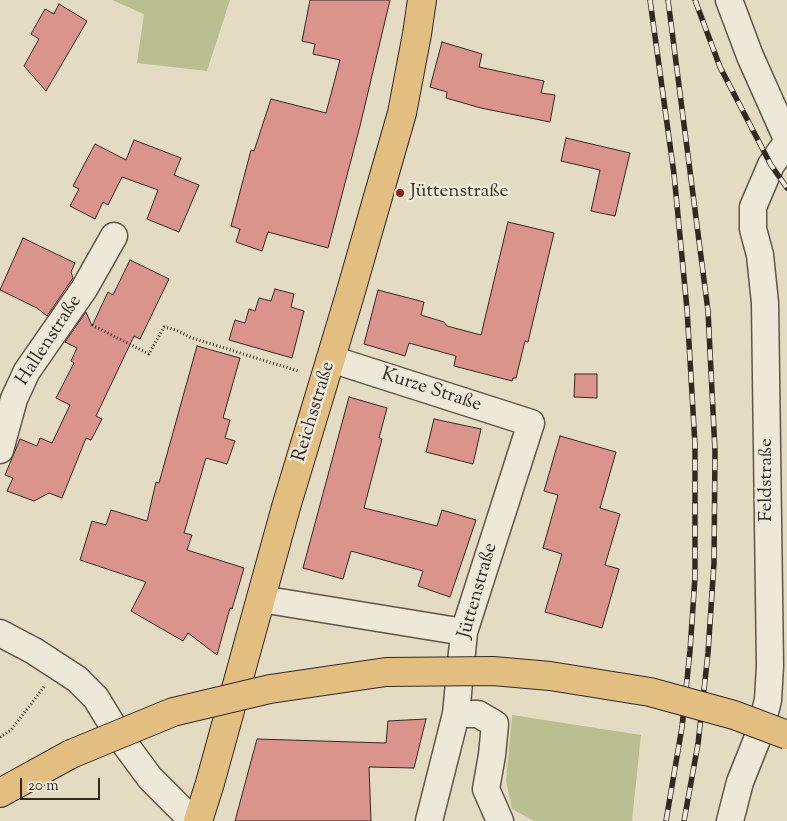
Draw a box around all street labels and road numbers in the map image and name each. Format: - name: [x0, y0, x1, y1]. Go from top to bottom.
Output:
- street label: Hallenstraße: [12, 292, 88, 390]
- street label: Reichsstraße: [289, 359, 341, 465]
- street label: Kurze Straße: [378, 364, 484, 418]
- street label: Feldstraße: [757, 438, 779, 522]
- street label: Jüttenstraße: [455, 541, 503, 641]

